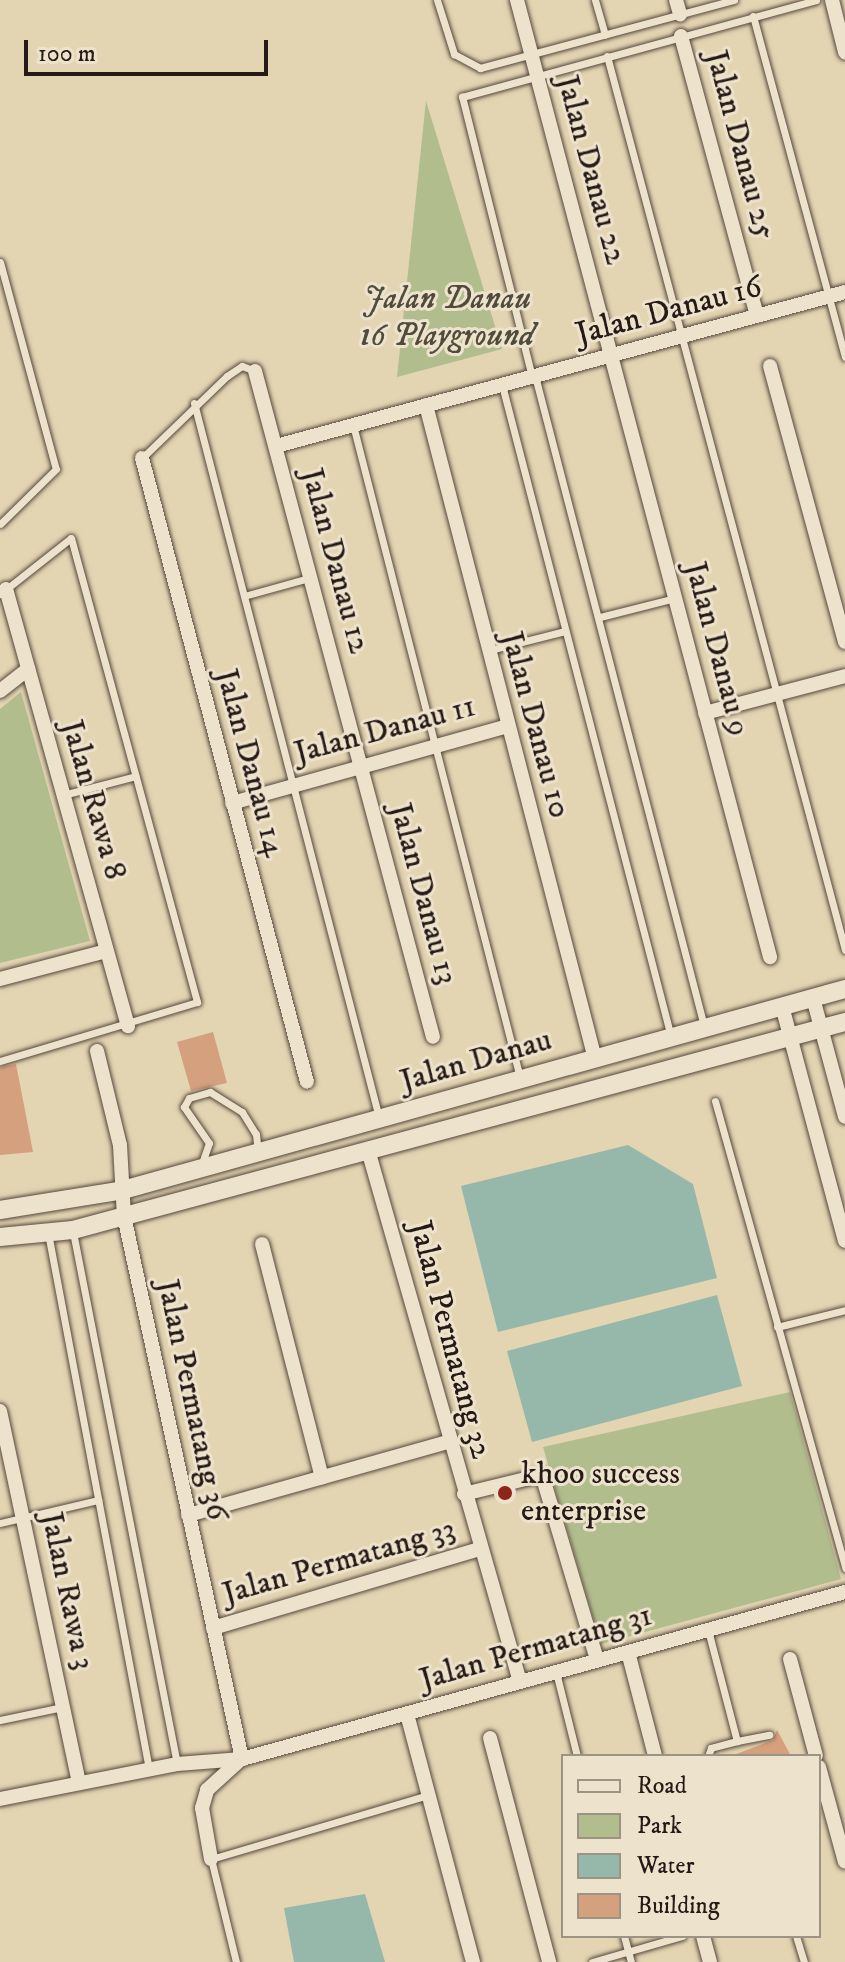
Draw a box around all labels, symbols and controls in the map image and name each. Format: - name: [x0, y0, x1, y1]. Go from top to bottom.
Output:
- scale bar: [28, 24, 272, 74]
- text: 100 m: [38, 39, 96, 69]
- street label: Jalan Danau 25: [696, 46, 784, 244]
- street label: Jalan Danau 22: [547, 71, 635, 269]
- street label: Jalan Danau 16: [572, 268, 766, 354]
- park label: Jalan Danau 16 Playground: [360, 281, 534, 356]
- street label: Jalan Danau 12: [292, 464, 378, 658]
- street label: Jalan Danau 9: [675, 558, 759, 740]
- street label: Jalan Danau 10: [492, 628, 578, 822]
- street label: Jalan Danau 14: [207, 665, 293, 861]
- street label: Jalan Danau 11: [290, 687, 480, 773]
- street label: Jalan Rawa 8: [52, 716, 134, 884]
- street label: Jalan Danau 13: [380, 799, 466, 989]
- street label: Jalan Danau: [396, 1021, 556, 1101]
- street label: Jalan Permatang 32: [400, 1217, 500, 1463]
- street label: Jalan Permatang 36: [148, 1276, 236, 1524]
- place label: khoo success enterprise: [521, 1456, 680, 1531]
- marker: khoo success enterprise: [496, 1484, 514, 1502]
- street label: Jalan Rawa 3: [32, 1509, 102, 1673]
- street label: Jalan Permatang 33: [218, 1510, 460, 1614]
- street label: Jalan Permatang 31: [415, 1596, 657, 1700]
- legend: [561, 1754, 821, 1938]
- text: Road: [637, 1771, 687, 1801]
- text: Park: [637, 1811, 682, 1841]
- text: Water: [637, 1851, 694, 1881]
- text: Building: [637, 1891, 720, 1921]

